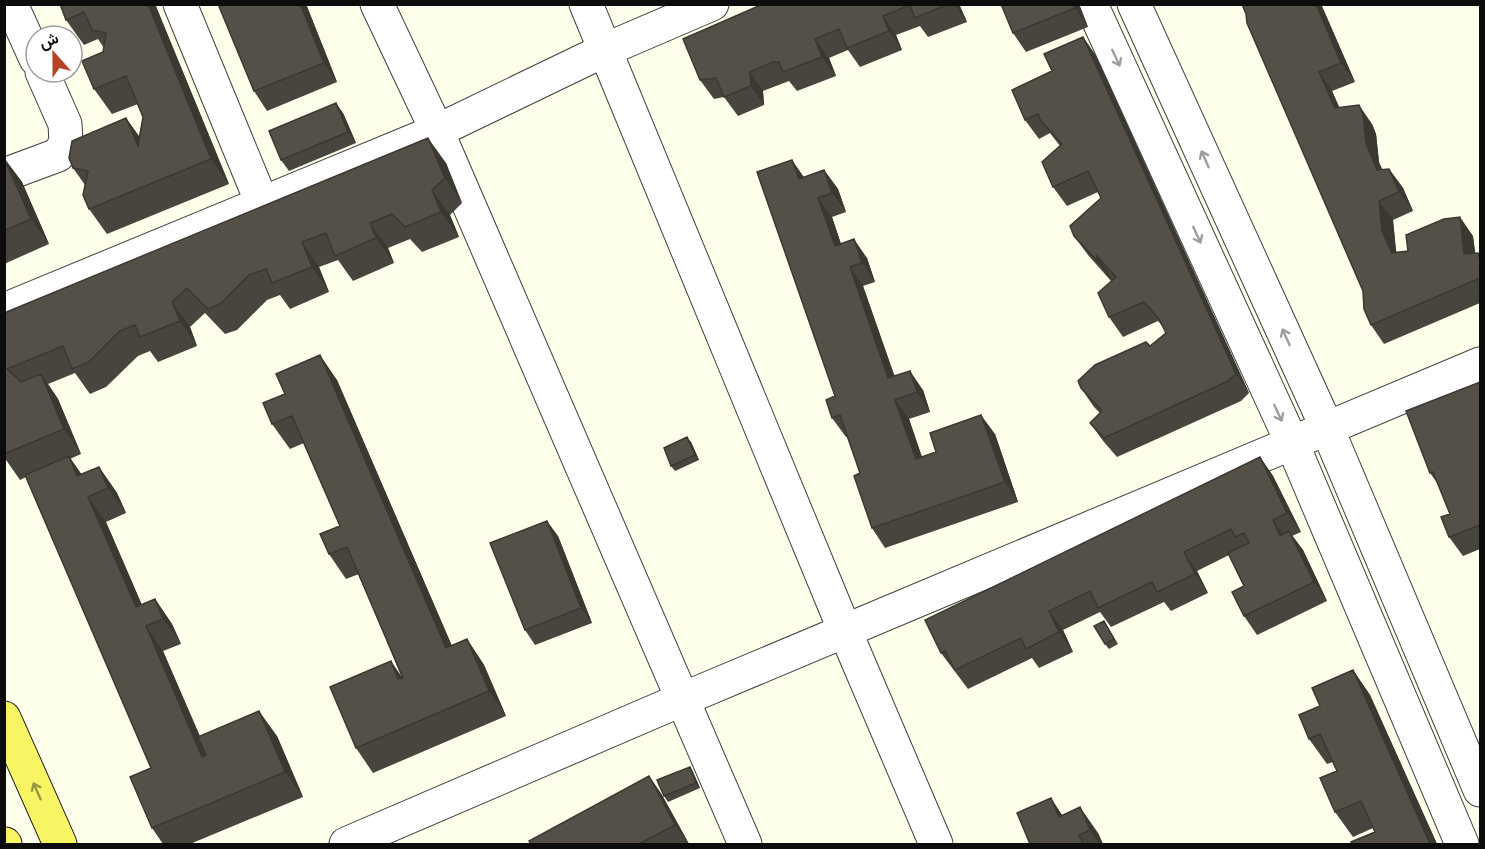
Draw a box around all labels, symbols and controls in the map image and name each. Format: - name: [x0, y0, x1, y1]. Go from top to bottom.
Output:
- north arrow: [24, 24, 84, 84]
- text: ش: [36, 26, 61, 53]
- one-way arrow: [1110, 48, 1122, 66]
- one-way arrow: [1199, 151, 1210, 169]
- one-way arrow: [1191, 226, 1203, 244]
- one-way arrow: [1279, 328, 1290, 346]
- one-way arrow: [1272, 403, 1284, 421]
- one-way arrow: [30, 782, 41, 800]

